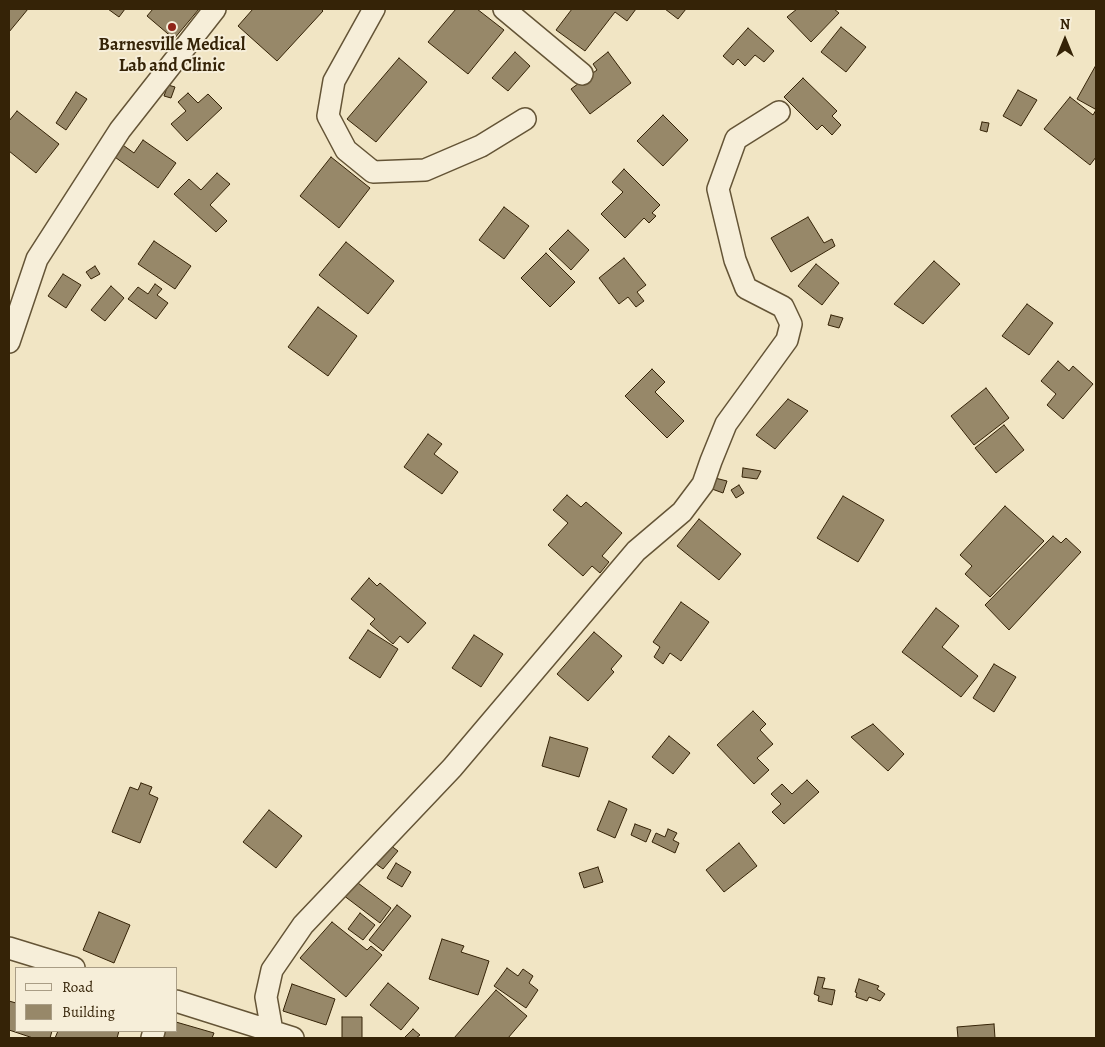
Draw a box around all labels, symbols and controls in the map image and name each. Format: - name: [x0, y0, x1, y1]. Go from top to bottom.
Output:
- north arrow: [1040, 15, 1090, 65]
- text: N: [1060, 15, 1070, 34]
- marker: Barnesville Medical Lab and Clinic: [166, 21, 178, 33]
- place label: Barnesville Medical Lab and Clinic: [99, 35, 245, 78]
- legend: [15, 967, 178, 1032]
- text: Road: [62, 977, 93, 997]
- text: Building: [62, 1002, 115, 1022]

